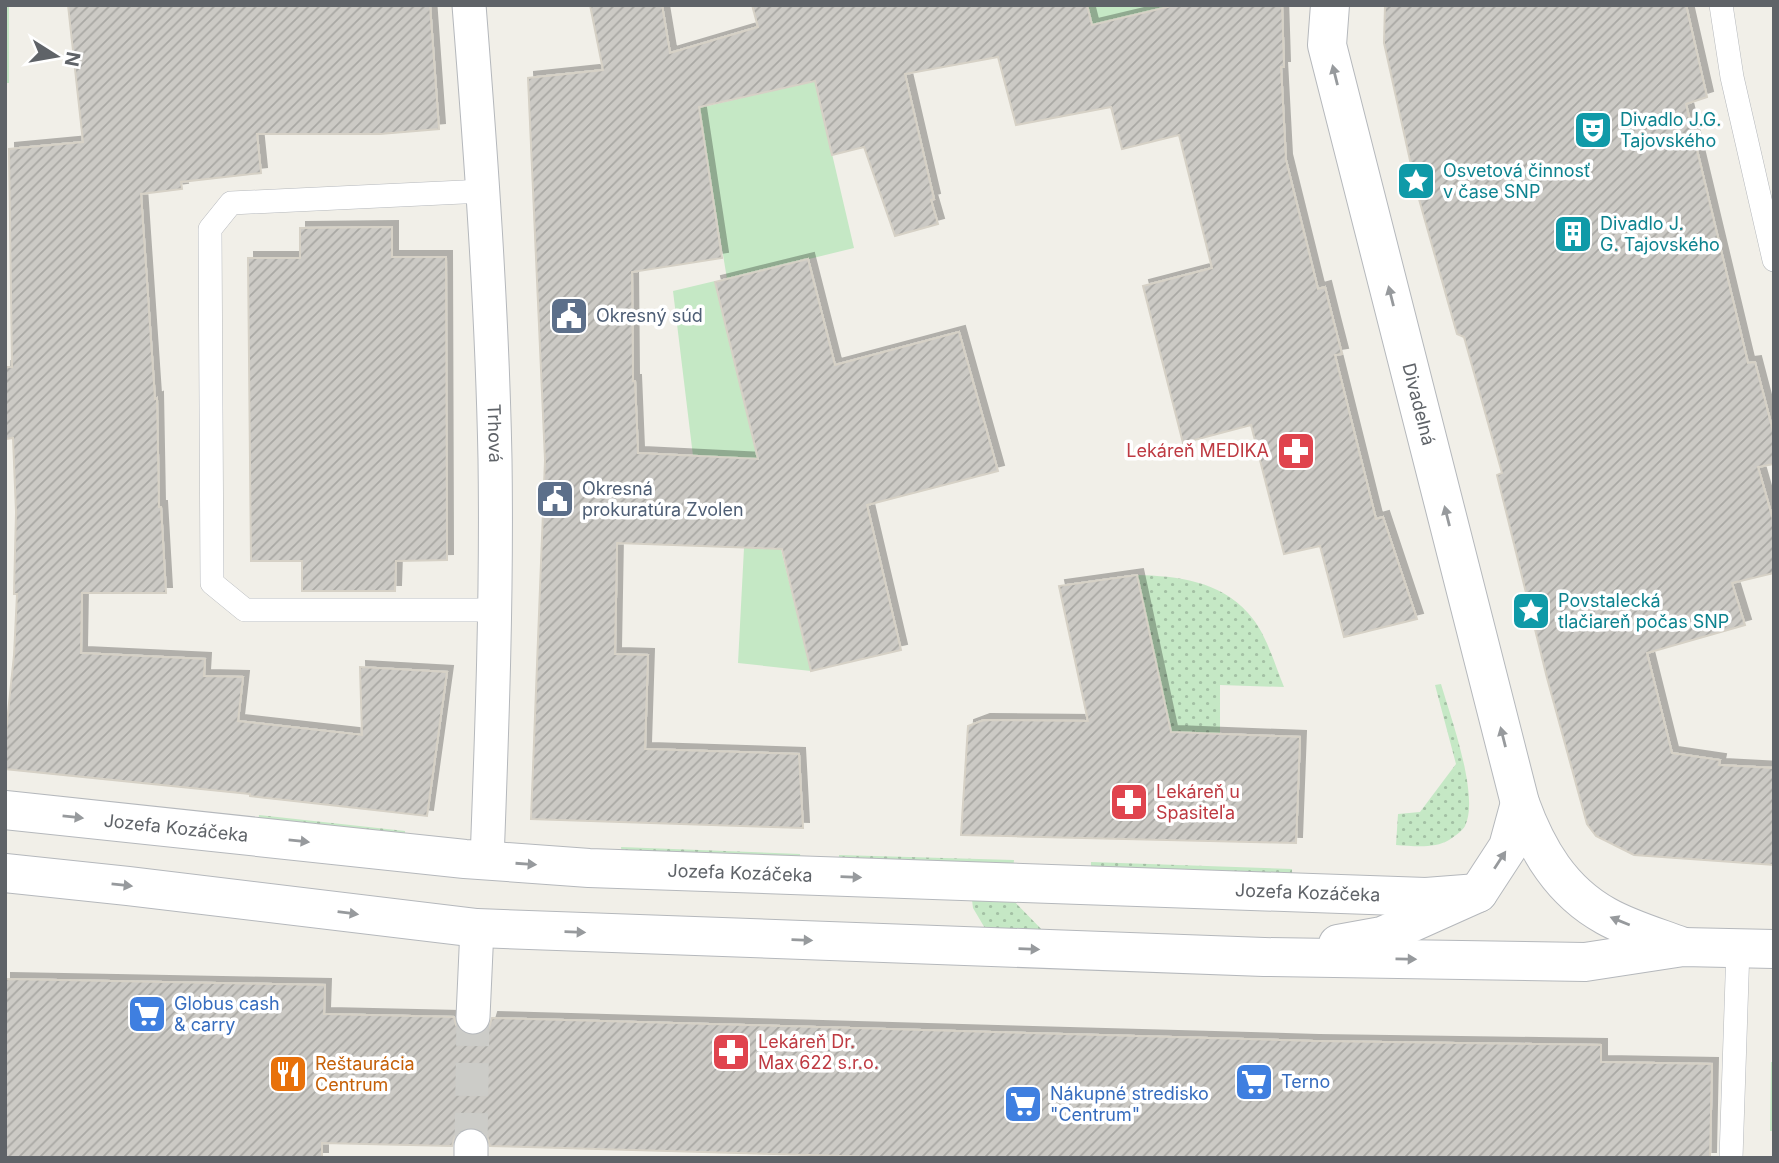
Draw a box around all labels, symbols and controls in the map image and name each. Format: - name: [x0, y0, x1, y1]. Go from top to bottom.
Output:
- north arrow: [21, 21, 91, 91]
- text: N: [60, 50, 85, 68]
- one-way arrow: [1329, 64, 1340, 86]
- theatre icon: Divadlo J.G. Tajovského: [1572, 109, 1614, 151]
- place label: Divadlo J.G. Tajovského: [1620, 109, 1721, 151]
- place icon: Osvetová činnosť v čase SNP: [1395, 160, 1437, 202]
- place label: Osvetová činnosť v čase SNP: [1443, 160, 1591, 202]
- building icon: Divadlo J. G. Tajovského: [1552, 213, 1594, 255]
- place label: Divadlo J. G. Tajovského: [1600, 213, 1720, 255]
- one-way arrow: [1385, 285, 1396, 307]
- public building icon: Okresný súd: [548, 295, 590, 337]
- place label: Okresný súd: [596, 305, 703, 326]
- street label: Divadelná: [1398, 361, 1440, 448]
- street label: Trhová: [484, 403, 506, 463]
- pharmacy icon: Lekáreň MEDIKA: [1275, 430, 1317, 472]
- place label: Lekáreň MEDIKA: [1126, 440, 1269, 461]
- public building icon: Okresná prokuratúra Zvolen: [534, 478, 576, 520]
- place label: Okresná prokuratúra Zvolen: [582, 478, 744, 520]
- one-way arrow: [1441, 505, 1452, 527]
- place icon: Povstalecká tlačiareň počas SNP: [1510, 590, 1552, 632]
- place label: Povstalecká tlačiareň počas SNP: [1558, 590, 1729, 632]
- one-way arrow: [1497, 726, 1508, 748]
- pharmacy icon: Lekáreň u Spasiteľa: [1108, 781, 1150, 823]
- place label: Lekáreň u Spasiteľa: [1156, 781, 1240, 823]
- street label: Jozefa Kozáčeka: [103, 810, 249, 846]
- one-way arrow: [62, 812, 84, 823]
- one-way arrow: [288, 836, 310, 847]
- one-way arrow: [1493, 850, 1506, 869]
- one-way arrow: [515, 858, 537, 869]
- street label: Jozefa Kozáčeka: [667, 860, 813, 886]
- one-way arrow: [840, 871, 862, 882]
- street label: Jozefa Kozáčeka: [1235, 879, 1381, 905]
- one-way arrow: [111, 880, 133, 891]
- one-way arrow: [337, 908, 359, 919]
- one-way arrow: [1609, 916, 1630, 927]
- one-way arrow: [564, 927, 586, 938]
- one-way arrow: [791, 935, 813, 946]
- one-way arrow: [1019, 943, 1041, 954]
- one-way arrow: [1395, 954, 1417, 965]
- supermarket icon: Globus cash & carry: [126, 993, 168, 1035]
- place label: Globus cash & carry: [174, 993, 280, 1035]
- pharmacy icon: Lekáreň Dr. Max 622 s.r.o.: [710, 1031, 752, 1073]
- place label: Lekáreň Dr. Max 622 s.r.o.: [758, 1031, 879, 1073]
- restaurant icon: Reštaurácia Centrum: [267, 1053, 309, 1095]
- place label: Reštaurácia Centrum: [315, 1053, 415, 1095]
- supermarket icon: Terno: [1233, 1061, 1275, 1103]
- place label: Terno: [1281, 1071, 1330, 1092]
- supermarket icon: Nákupné stredisko "Centrum": [1002, 1083, 1044, 1125]
- place label: Nákupné stredisko "Centrum": [1050, 1083, 1209, 1125]

